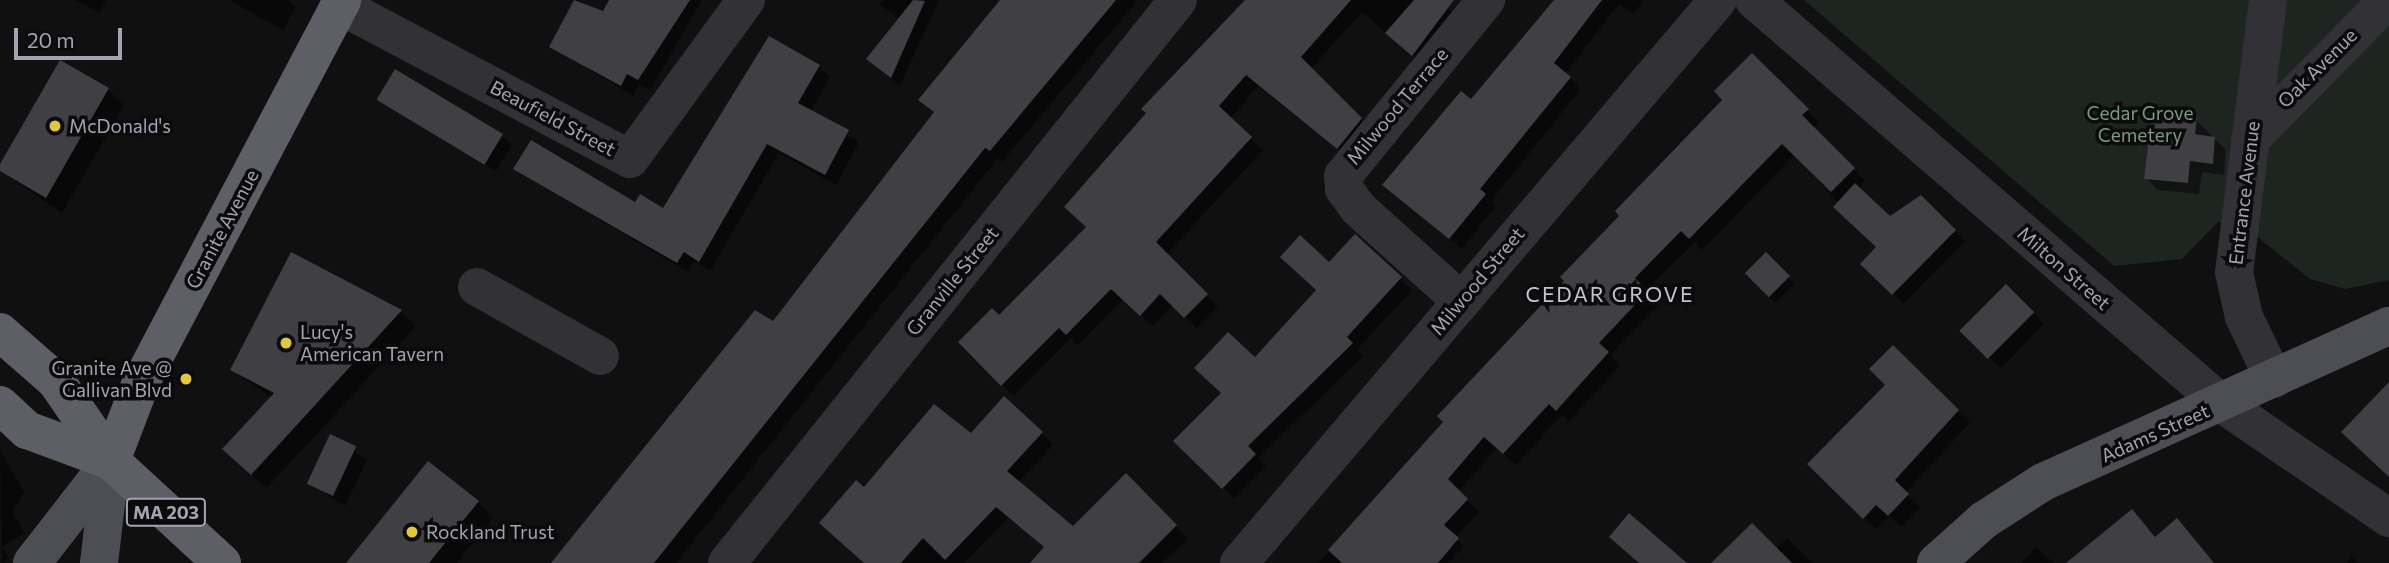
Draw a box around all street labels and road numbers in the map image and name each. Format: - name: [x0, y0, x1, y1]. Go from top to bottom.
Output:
- street label: Oak Avenue: [2273, 24, 2361, 112]
- street label: Milwood Terrace: [1342, 43, 1452, 169]
- street label: Beaufield Street: [487, 75, 619, 161]
- street label: Entrance Avenue: [2224, 120, 2264, 266]
- street label: Granite Avenue: [181, 166, 263, 292]
- street label: Granville Street: [901, 222, 1003, 340]
- street label: Milwood Street: [1425, 222, 1529, 340]
- street label: Milton Street: [2013, 222, 2115, 314]
- street label: Adams Street: [2097, 399, 2213, 467]
- road number: MA 203: [126, 498, 206, 526]

